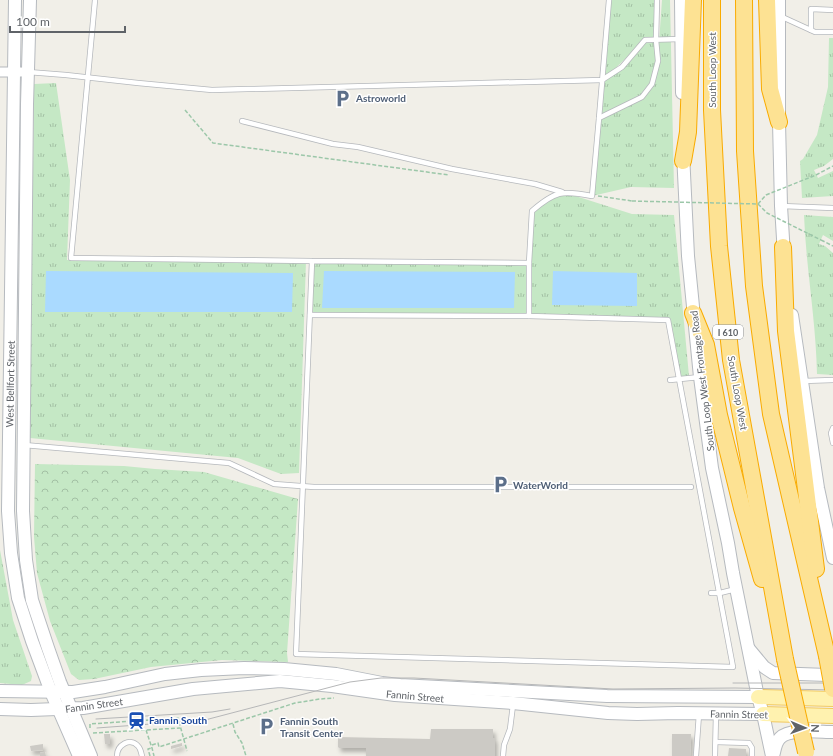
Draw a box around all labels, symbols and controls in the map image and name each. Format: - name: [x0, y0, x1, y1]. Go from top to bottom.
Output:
- scale bar: [10, 8, 125, 34]
- text: 100 m: [16, 14, 50, 29]
- street label: South Loop West: [706, 32, 718, 108]
- parking icon: Astroworld: [333, 88, 353, 108]
- place label: Astroworld: [355, 92, 406, 104]
- street label: South Loop West Frontage Road: [687, 310, 717, 452]
- road number: I 610: [713, 325, 743, 339]
- street label: West Bellfort Street: [3, 340, 17, 428]
- street label: South Loop West: [726, 355, 751, 432]
- parking icon: WaterWorld: [490, 475, 510, 495]
- place label: WaterWorld: [513, 479, 568, 491]
- street label: Fannin Street: [386, 687, 445, 705]
- street label: Fannin Street: [64, 695, 124, 715]
- street label: Fannin Street: [710, 707, 768, 721]
- north arrow: [785, 708, 825, 748]
- station icon: Fannin South: [126, 710, 146, 730]
- place label: Fannin South: [149, 714, 208, 726]
- place label: Fannin South Transit Center: [280, 715, 343, 739]
- parking icon: Fannin South Transit Center: [257, 717, 277, 737]
- text: N: [809, 724, 822, 733]

